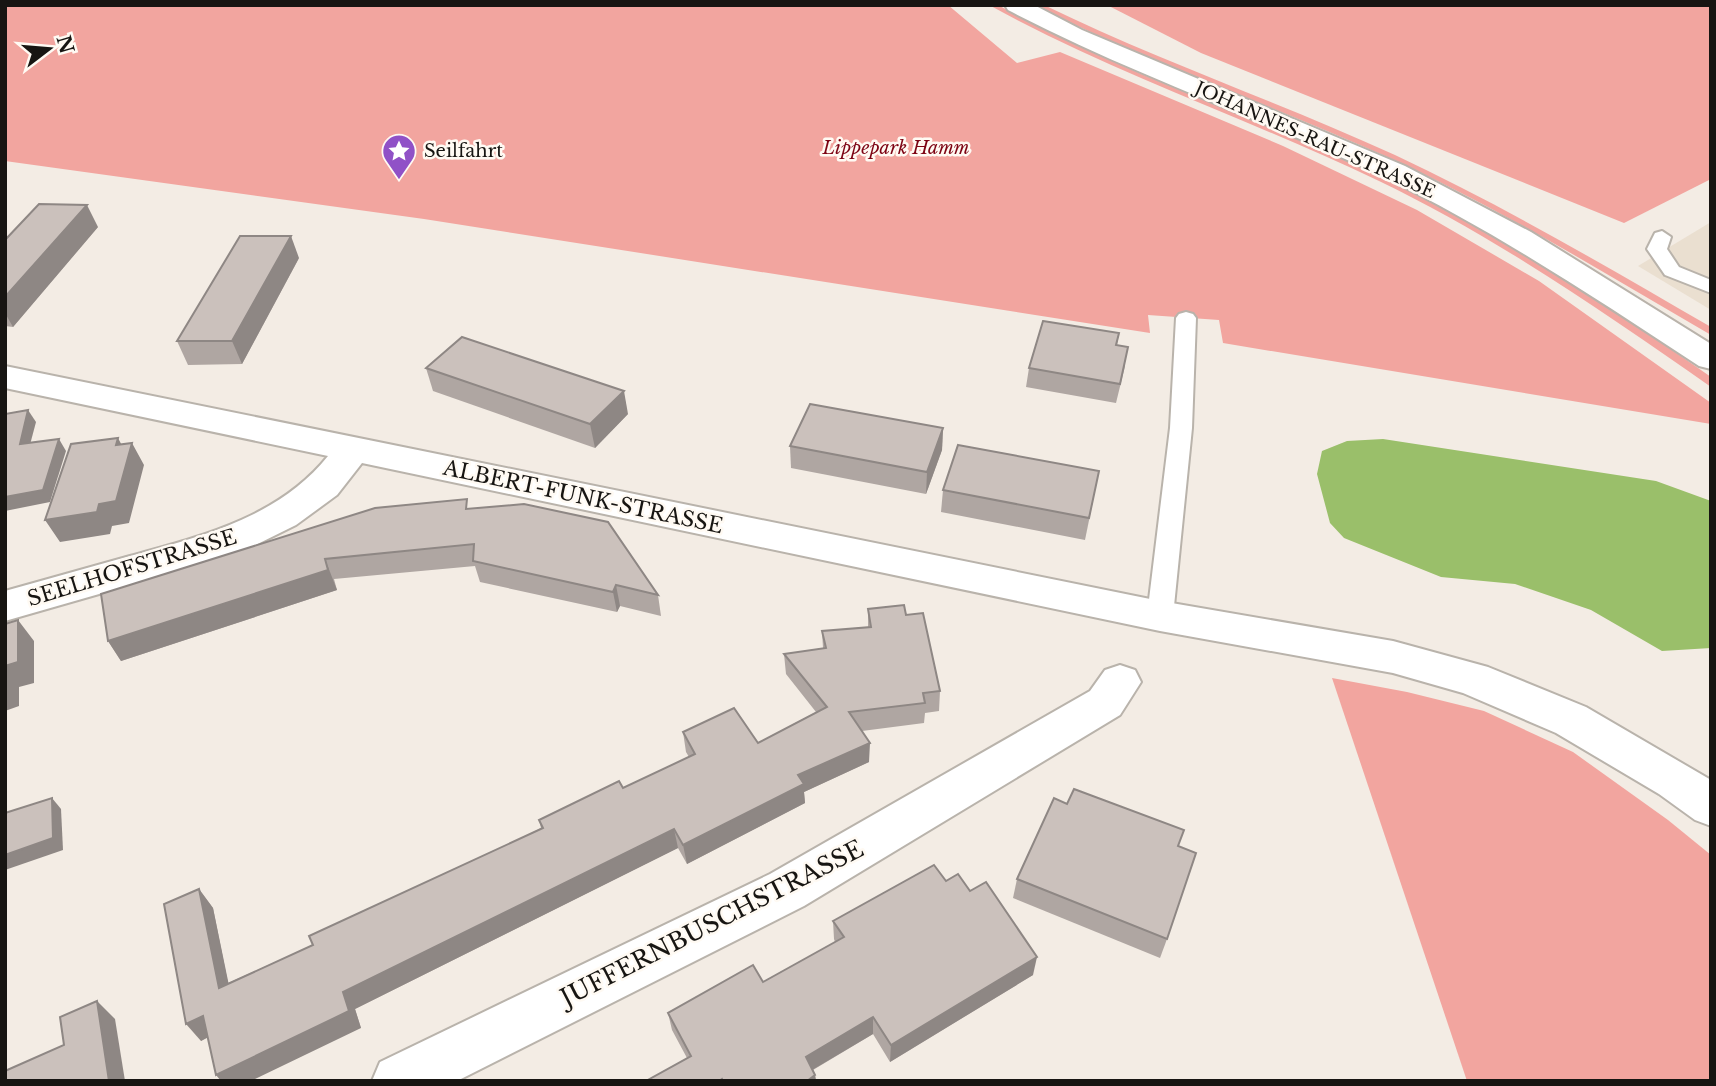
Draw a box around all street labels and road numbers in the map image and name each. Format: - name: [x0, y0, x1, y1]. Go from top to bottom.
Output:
- street label: JOHANNES-RAU-STRASSE: [1190, 76, 1439, 203]
- street label: ALBERT-FUNK-STRASSE: [440, 454, 725, 539]
- street label: SEELHOFSTRASSE: [24, 524, 240, 612]
- street label: JUFFERNBUSCHSTRASSE: [553, 834, 868, 1014]

